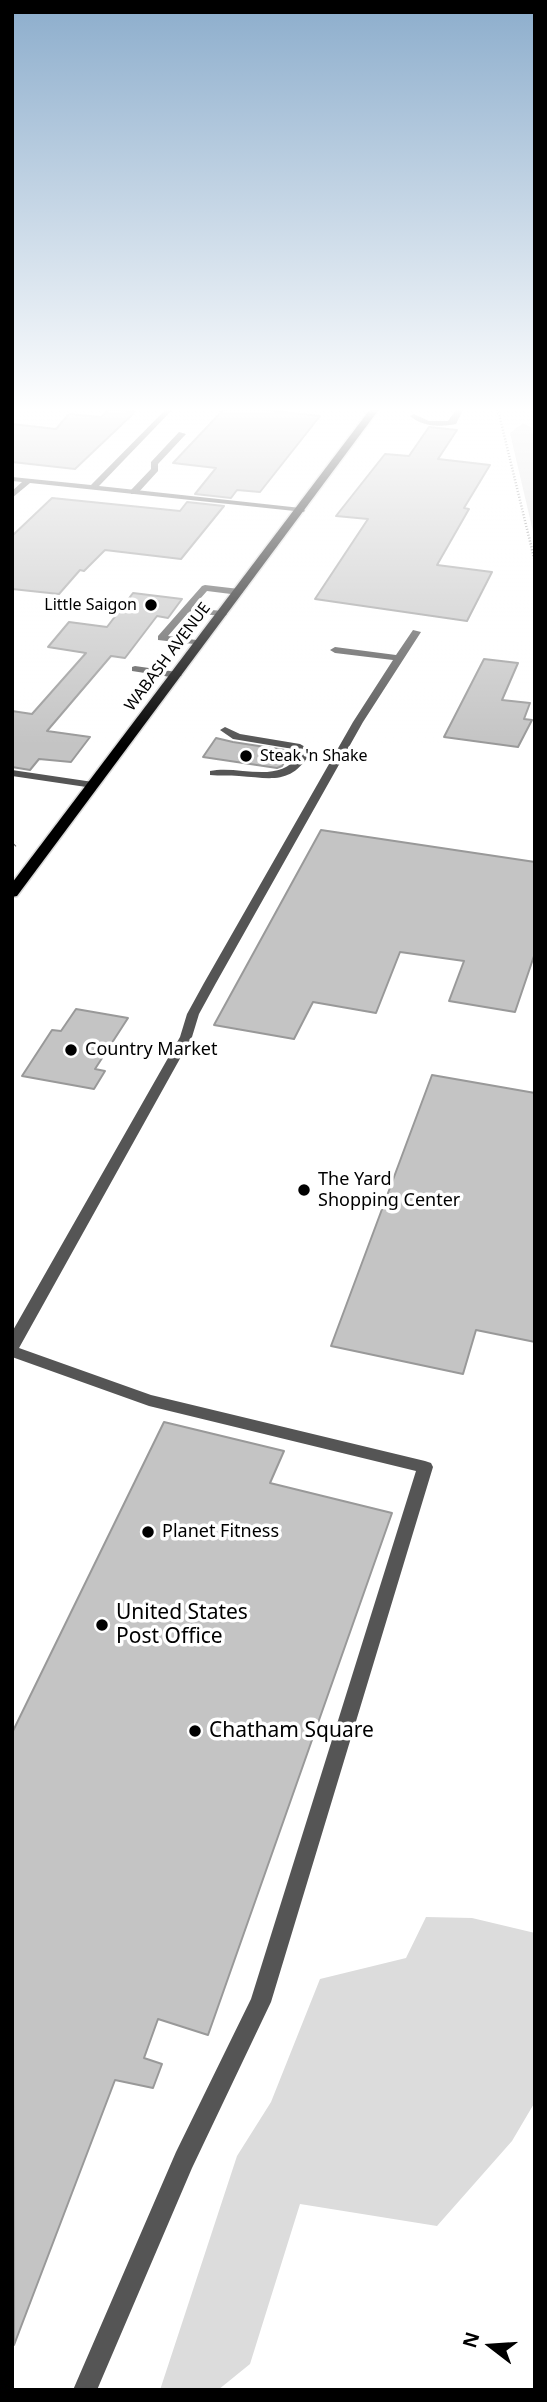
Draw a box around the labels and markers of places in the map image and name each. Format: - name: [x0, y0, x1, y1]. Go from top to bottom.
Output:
- place label: Little Saigon: [44, 595, 137, 615]
- marker: Little Saigon: [143, 597, 159, 613]
- place label: Steak 'n Shake: [260, 746, 368, 766]
- marker: Steak 'n Shake: [238, 748, 254, 764]
- place label: Country Market: [85, 1039, 217, 1061]
- marker: Country Market: [63, 1042, 79, 1058]
- place label: The Yard Shopping Center: [318, 1169, 460, 1212]
- marker: The Yard Shopping Center: [296, 1182, 312, 1198]
- place label: Planet Fitness: [162, 1521, 279, 1543]
- marker: Planet Fitness: [140, 1524, 156, 1540]
- place label: United States Post Office: [116, 1600, 248, 1650]
- marker: United States Post Office: [94, 1617, 110, 1633]
- place label: Chatham Square: [209, 1718, 374, 1744]
- marker: Chatham Square: [187, 1723, 203, 1739]

